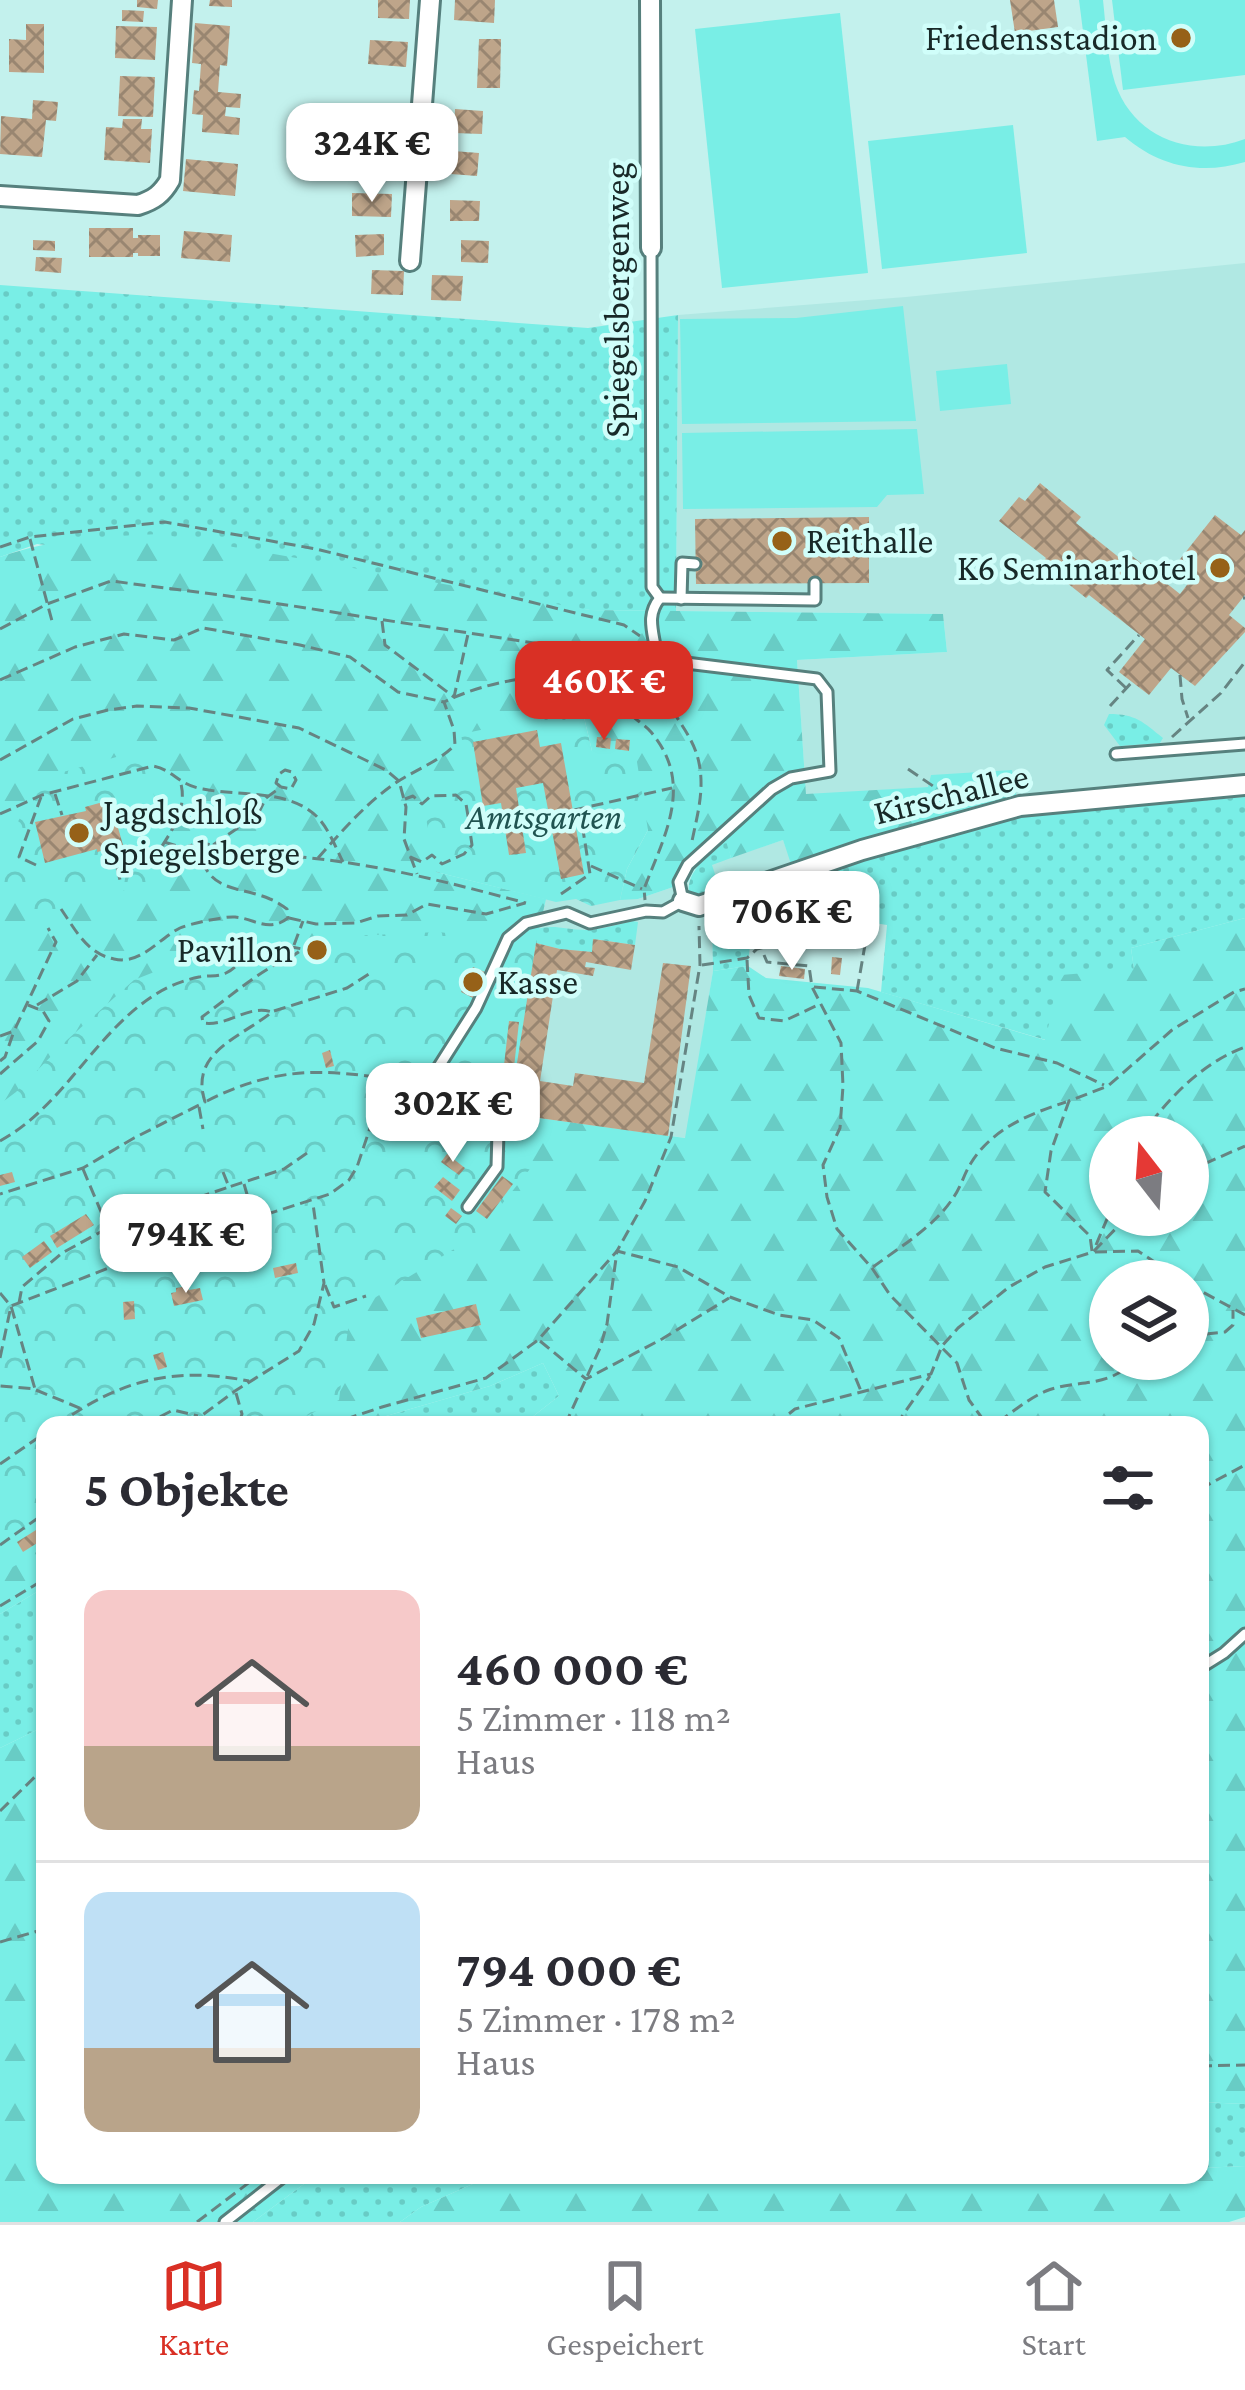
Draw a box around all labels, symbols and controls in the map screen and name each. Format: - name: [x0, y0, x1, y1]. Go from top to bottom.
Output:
- place label: Friedensstadion: [925, 18, 1157, 58]
- marker: Friedensstadion: [1168, 25, 1194, 51]
- pin: 324K €: [274, 103, 470, 205]
- text: 324K €: [313, 120, 431, 163]
- street label: Spiegelsbergenweg: [597, 162, 637, 438]
- place label: Reithalle: [806, 521, 933, 561]
- marker: Reithalle: [769, 528, 795, 554]
- place label: K6 Seminarhotel: [957, 548, 1196, 588]
- marker: K6 Seminarhotel: [1207, 555, 1233, 581]
- pin: 460K €: [506, 641, 702, 743]
- text: 460K €: [542, 658, 666, 701]
- street label: Kirschallee: [869, 755, 1033, 833]
- place label: Jagdschloß Spiegelsberge: [100, 792, 300, 873]
- park label: Amtsgarten: [464, 797, 622, 837]
- marker: Jagdschloß Spiegelsberge: [66, 820, 92, 846]
- pin: 706K €: [694, 871, 890, 973]
- text: 706K €: [731, 888, 853, 931]
- place label: Pavillon: [177, 930, 293, 970]
- marker: Pavillon: [304, 937, 330, 963]
- place label: Kasse: [497, 962, 578, 1002]
- marker: Kasse: [460, 969, 486, 995]
- pin: 302K €: [355, 1063, 551, 1165]
- text: 302K €: [393, 1080, 513, 1123]
- north arrow: [1089, 1116, 1209, 1236]
- map controls: [1089, 1116, 1209, 1380]
- pin: 794K €: [88, 1194, 284, 1296]
- text: 794K €: [127, 1211, 245, 1254]
- button: layers: [1089, 1260, 1209, 1380]
- icon: filters: [1095, 1455, 1161, 1521]
- text: 5 Objekte: [84, 1460, 289, 1517]
- icon: home: [180, 1638, 324, 1782]
- text: 460 000 €: [456, 1639, 688, 1696]
- text: 5 Zimmer · 118 m²: [456, 1696, 731, 1739]
- text: Haus: [456, 1739, 536, 1782]
- icon: home: [180, 1940, 324, 2084]
- text: 794 000 €: [456, 1940, 681, 1997]
- text: 5 Zimmer · 178 m²: [456, 1997, 736, 2040]
- text: Haus: [456, 2040, 536, 2083]
- tab: Karte: [158, 2253, 229, 2362]
- tab: Gespeichert: [546, 2253, 704, 2362]
- tab: Start: [1021, 2253, 1087, 2362]

